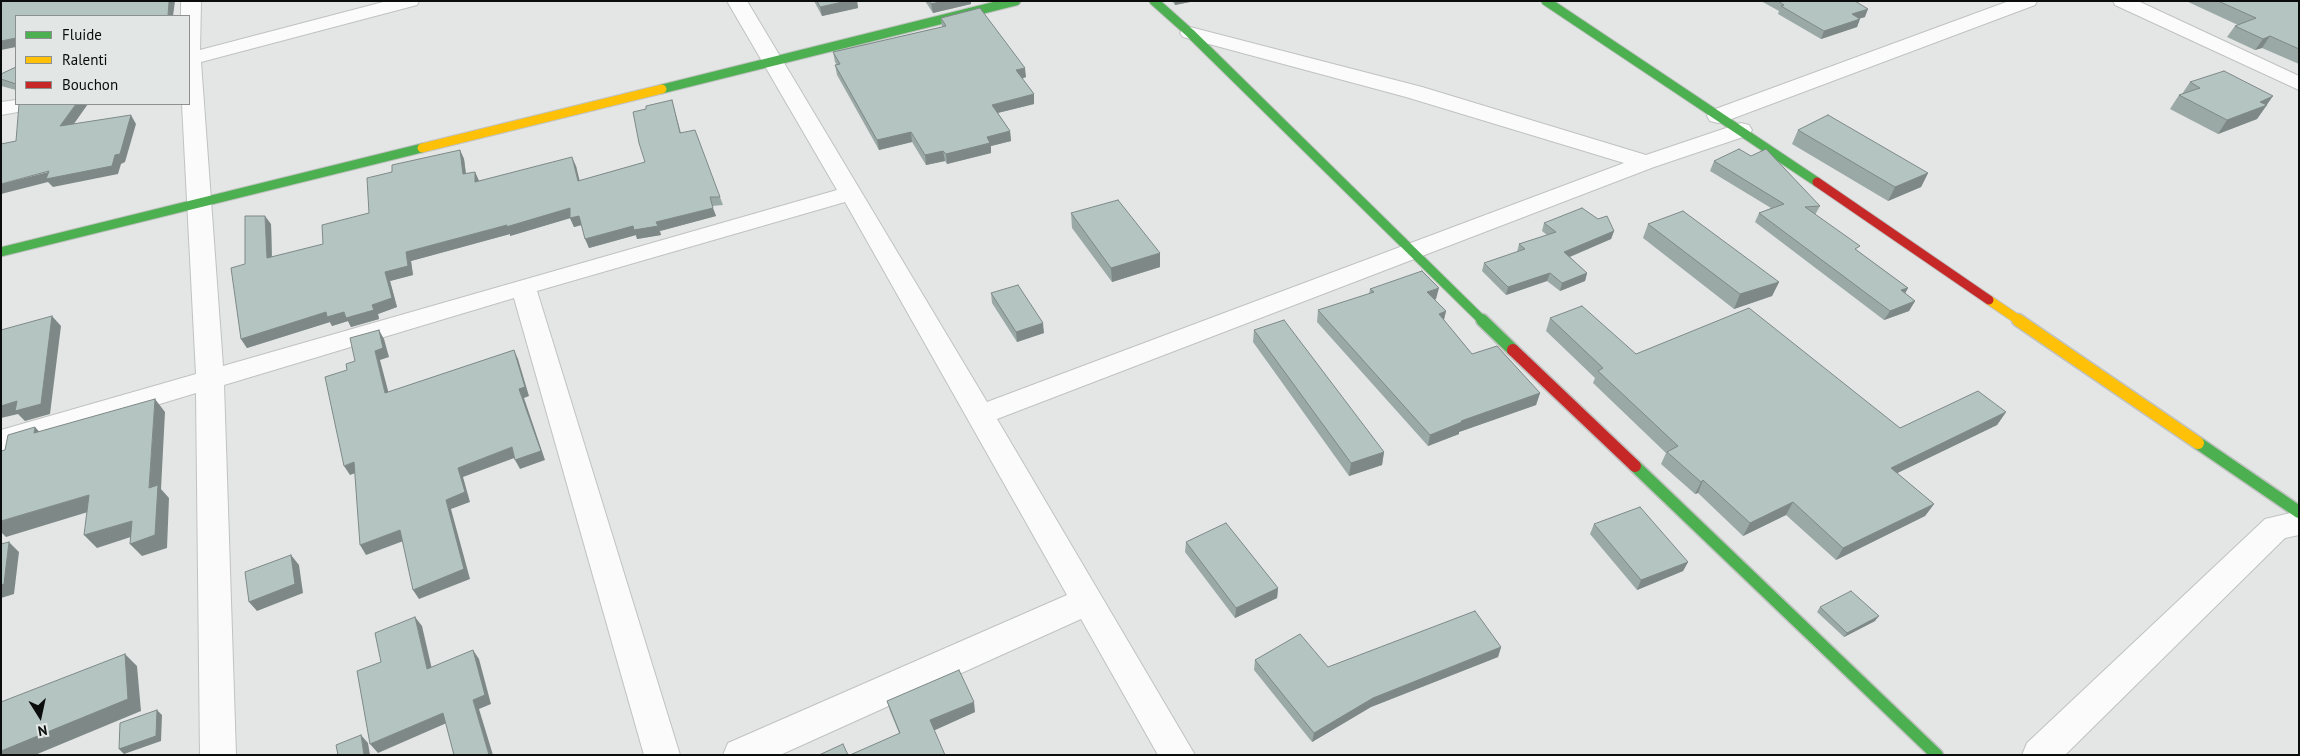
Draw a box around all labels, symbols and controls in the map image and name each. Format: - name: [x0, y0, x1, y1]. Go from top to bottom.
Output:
- legend: [15, 15, 190, 105]
- text: Fluide: [62, 25, 102, 44]
- text: Ralenti: [62, 50, 108, 69]
- text: Bouchon: [62, 75, 118, 94]
- north arrow: [15, 691, 65, 741]
- text: N: [37, 721, 49, 740]

